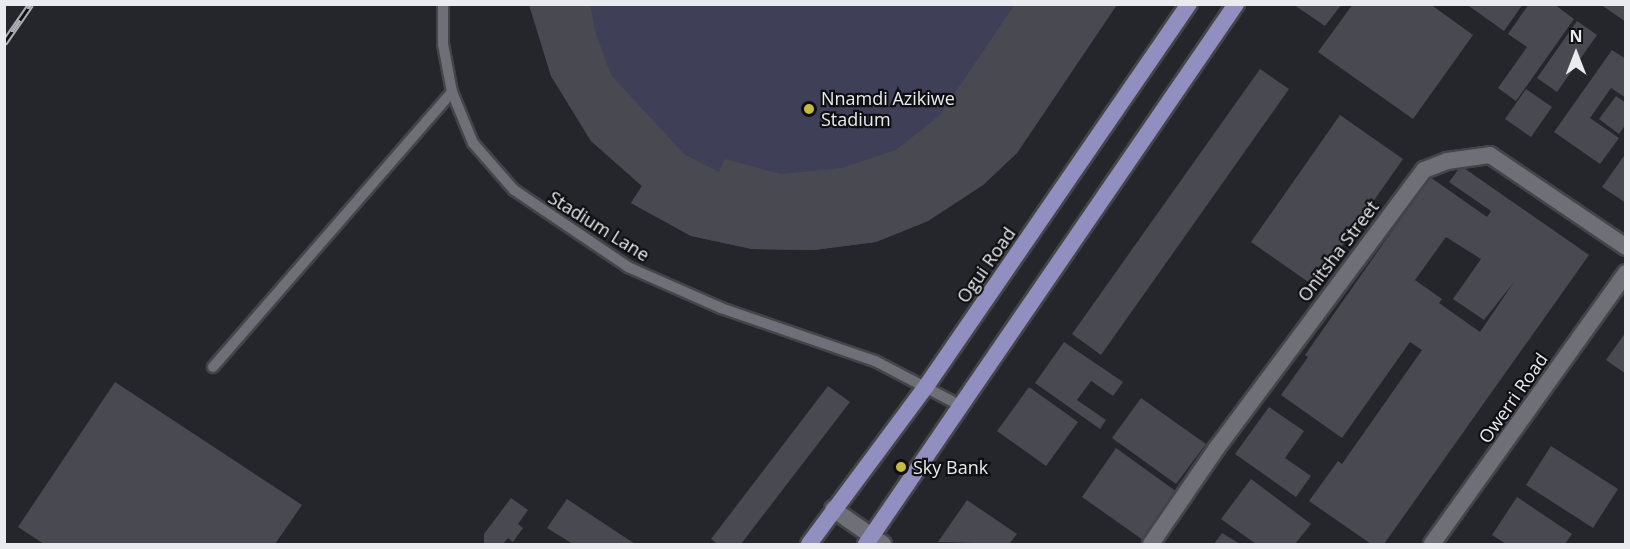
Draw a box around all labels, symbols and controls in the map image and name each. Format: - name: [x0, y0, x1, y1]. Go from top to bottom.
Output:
- north arrow: [1546, 24, 1606, 84]
- text: N: [1569, 25, 1583, 47]
- place label: Nnamdi Azikiwe Stadium: [821, 88, 955, 130]
- marker: Nnamdi Azikiwe Stadium: [802, 102, 816, 116]
- street label: Stadium Lane: [545, 186, 653, 266]
- street label: Onitsha Street: [1293, 196, 1383, 306]
- street label: Ogui Road: [952, 223, 1020, 307]
- street label: Owerri Road: [1474, 349, 1552, 447]
- place label: Sky Bank: [913, 456, 988, 478]
- marker: Sky Bank: [894, 460, 908, 474]

